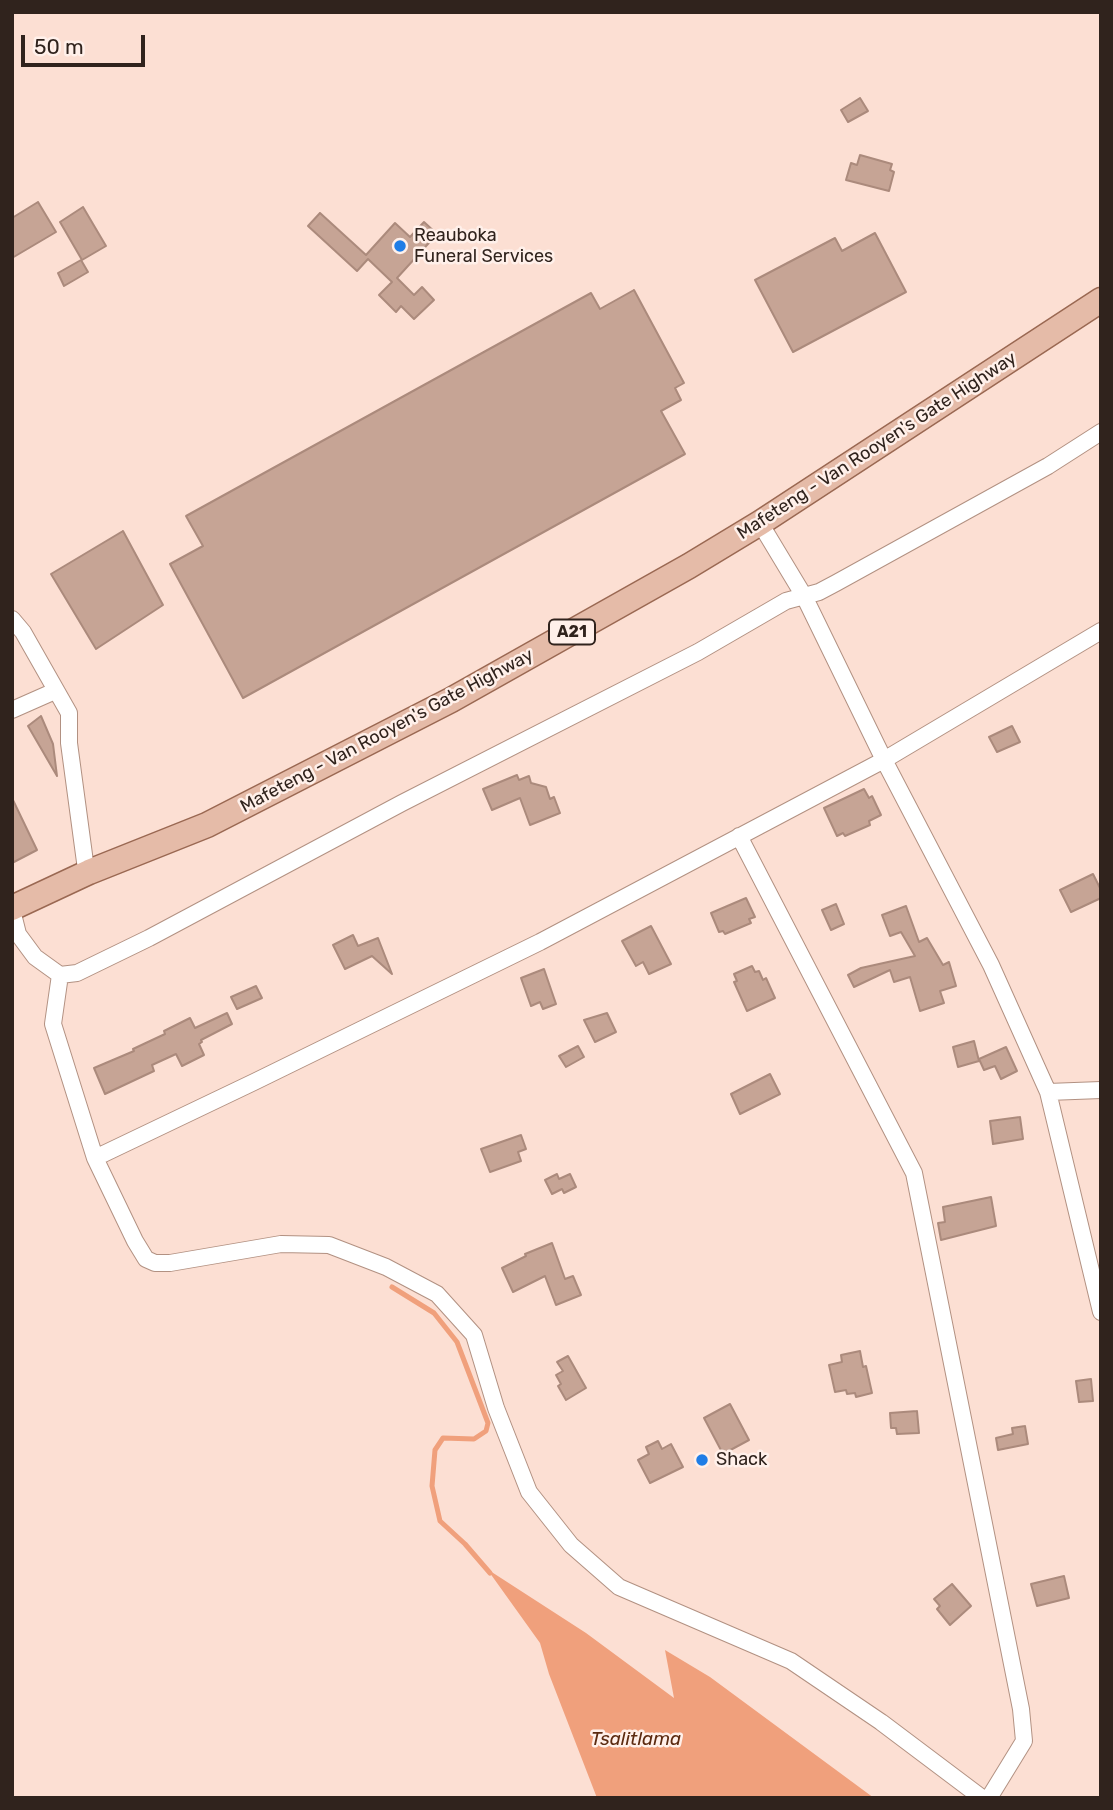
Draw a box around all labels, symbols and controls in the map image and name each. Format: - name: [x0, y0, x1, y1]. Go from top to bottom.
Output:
- scale bar: [24, 21, 149, 65]
- text: 50 m: [34, 34, 84, 59]
- place label: Reauboka Funeral Services: [414, 225, 553, 268]
- marker: Reauboka Funeral Services: [392, 238, 408, 254]
- street label: Mafeteng - Van Rooyen's Gate Highway: [733, 347, 1021, 545]
- road number: A21: [549, 620, 595, 645]
- street label: Mafeteng - Van Rooyen's Gate Highway: [237, 644, 537, 818]
- place label: Shack: [716, 1449, 767, 1471]
- marker: Shack: [694, 1452, 710, 1468]
- water label: Tsalitlama: [591, 1729, 681, 1751]

